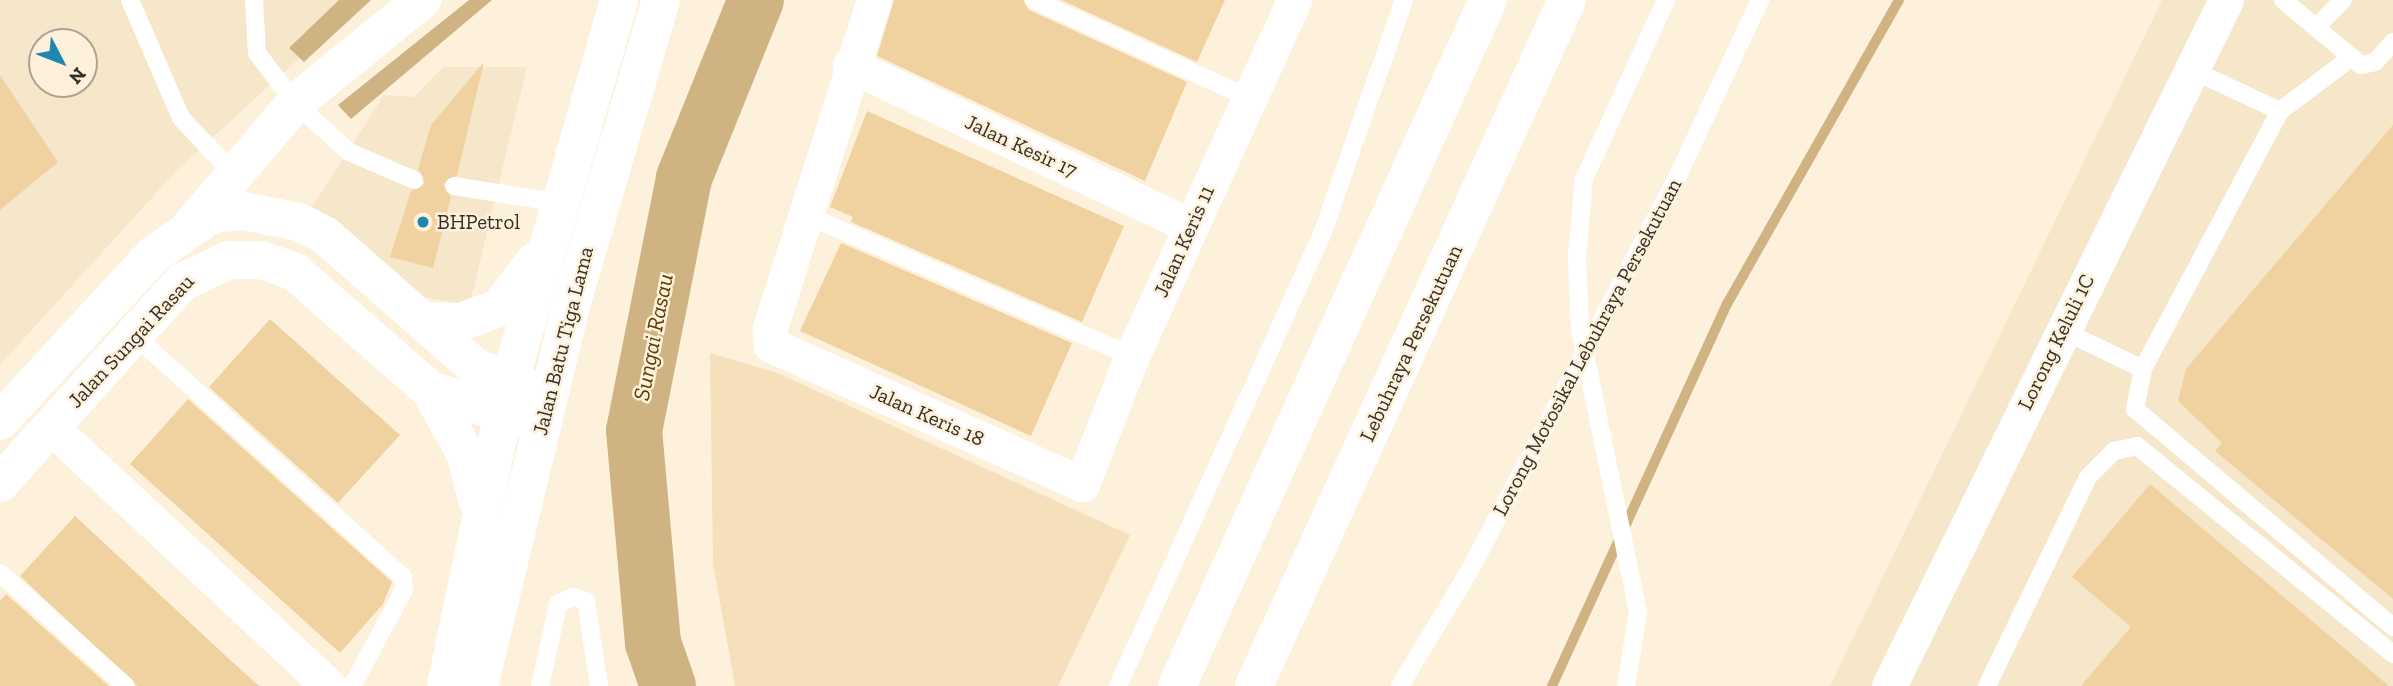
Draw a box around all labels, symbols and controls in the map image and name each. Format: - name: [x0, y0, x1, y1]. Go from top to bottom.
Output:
- north arrow: [28, 28, 98, 98]
- text: N: [64, 63, 91, 89]
- street label: Jalan Kesir 17: [961, 109, 1081, 183]
- street label: Lorong Motosikal Lebuhraya Persekutuan: [1487, 174, 1687, 520]
- street label: Jalan Keris 11: [1148, 181, 1220, 301]
- place label: BHPetrol: [437, 209, 520, 235]
- marker: BHPetrol: [415, 214, 431, 230]
- street label: Lebuhraya Persekutuan: [1354, 241, 1468, 445]
- street label: Jalan Batu Tiga Lama: [527, 244, 599, 438]
- street label: Jalan Sungai Rasau: [63, 269, 199, 413]
- street label: Lorong Keluli 1C: [2012, 270, 2100, 414]
- water label: Sungai Rasau: [627, 271, 679, 403]
- street label: Jalan Keris 18: [866, 379, 988, 451]

